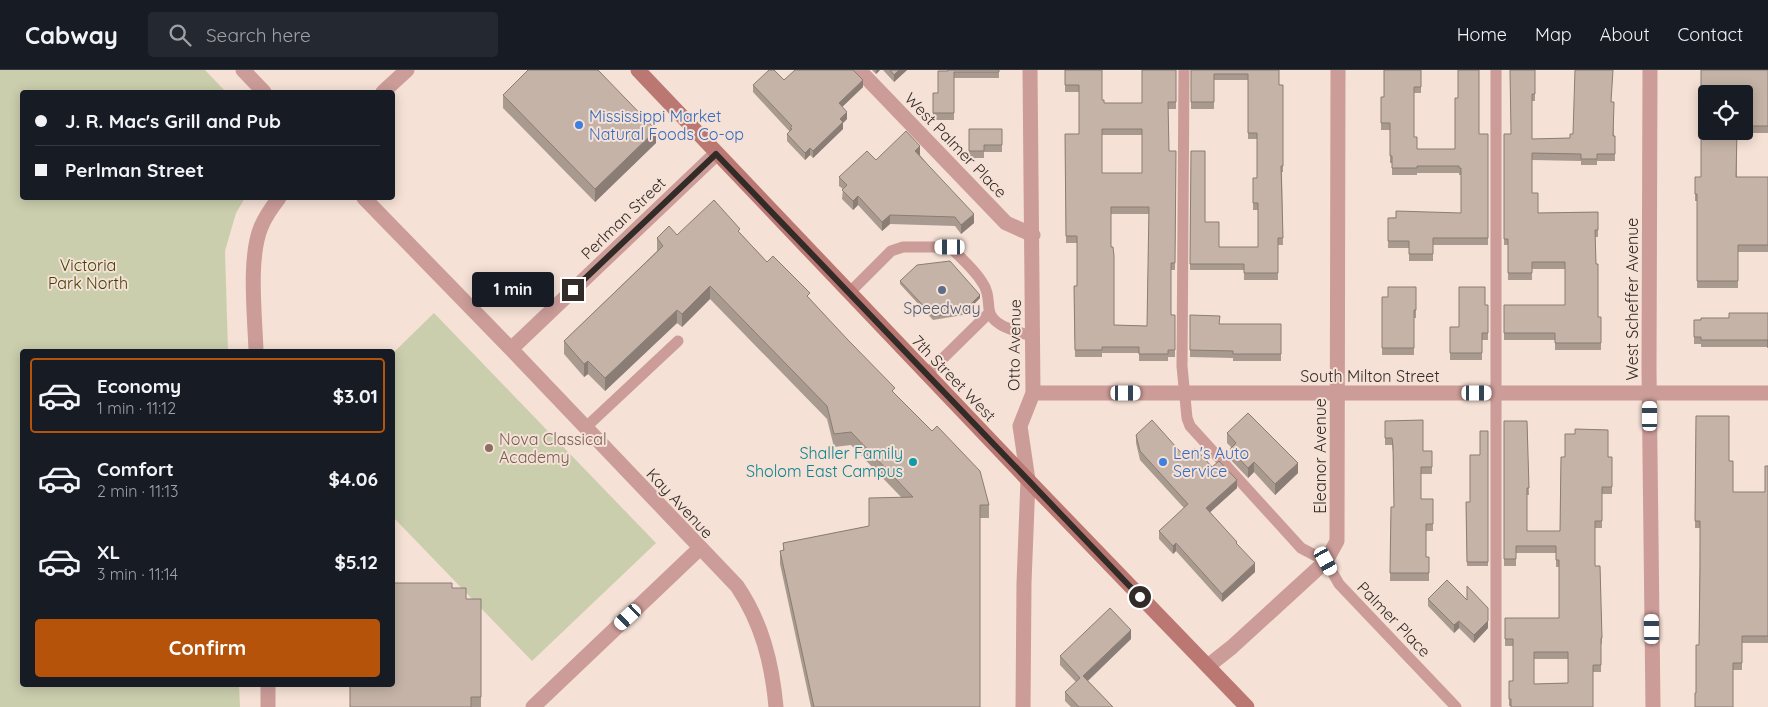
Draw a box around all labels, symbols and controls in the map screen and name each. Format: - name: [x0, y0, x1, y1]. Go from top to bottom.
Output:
- search box: [148, 12, 498, 57]
- text: Cabway: [25, 20, 118, 50]
- icon: search: [166, 21, 194, 49]
- text: Search here: [206, 23, 311, 47]
- text: Home: [1457, 23, 1507, 46]
- text: Map: [1535, 23, 1572, 46]
- text: About: [1600, 23, 1650, 46]
- text: Contact: [1678, 23, 1743, 46]
- map controls: [1698, 85, 1753, 140]
- button: locate: [1698, 85, 1753, 140]
- street label: West Palmer Place: [901, 88, 1011, 202]
- place label: Mississippi Market Natural Foods Co-op: [589, 106, 744, 144]
- text: J. R. Mac's Grill and Pub: [65, 109, 281, 133]
- marker: Mississippi Market Natural Foods Co-op: [573, 119, 585, 131]
- text: Perlman Street: [65, 158, 204, 182]
- street label: Perlman Street: [577, 173, 669, 263]
- street label: West Scheffer Avenue: [1622, 218, 1642, 380]
- car: [935, 240, 965, 255]
- park label: Victoria Park North: [48, 255, 128, 293]
- callout: 1 min: [473, 272, 556, 308]
- text: 1 min: [494, 279, 532, 299]
- route end: [562, 279, 584, 301]
- marker: Speedway: [936, 284, 948, 296]
- place label: Speedway: [903, 298, 981, 318]
- street label: Otto Avenue: [1003, 299, 1025, 391]
- street label: 7th Street West: [908, 331, 1000, 425]
- street label: South Milton Street: [1300, 366, 1440, 386]
- icon: car: [37, 373, 82, 418]
- text: Economy: [97, 374, 181, 398]
- text: $3.01: [333, 384, 378, 408]
- car: [1111, 386, 1141, 401]
- car: [1462, 386, 1492, 401]
- text: 1 min · 11:12: [97, 398, 176, 418]
- street label: Eleanor Avenue: [1310, 398, 1330, 514]
- car: [1642, 401, 1657, 431]
- place label: Nova Classical Academy: [499, 429, 607, 467]
- marker: Nova Classical Academy: [483, 442, 495, 454]
- place label: Shaller Family Sholom East Campus: [746, 443, 903, 481]
- place label: Len's Auto Service: [1173, 443, 1249, 481]
- icon: car: [37, 456, 82, 501]
- marker: Shaller Family Sholom East Campus: [907, 456, 919, 468]
- marker: Len's Auto Service: [1157, 456, 1169, 468]
- text: Comfort: [97, 457, 174, 481]
- street label: Kay Avenue: [642, 464, 718, 542]
- text: $4.06: [329, 467, 378, 491]
- text: 2 min · 11:13: [97, 481, 179, 501]
- icon: car: [37, 539, 82, 584]
- text: XL: [97, 540, 120, 564]
- car: [1312, 544, 1339, 578]
- text: $5.12: [334, 550, 378, 574]
- text: 3 min · 11:14: [97, 564, 178, 584]
- street label: Palmer Place: [1353, 577, 1435, 661]
- route start: [1129, 586, 1151, 608]
- car: [611, 601, 644, 633]
- car: [1644, 614, 1659, 644]
- button: Confirm: [35, 619, 380, 677]

